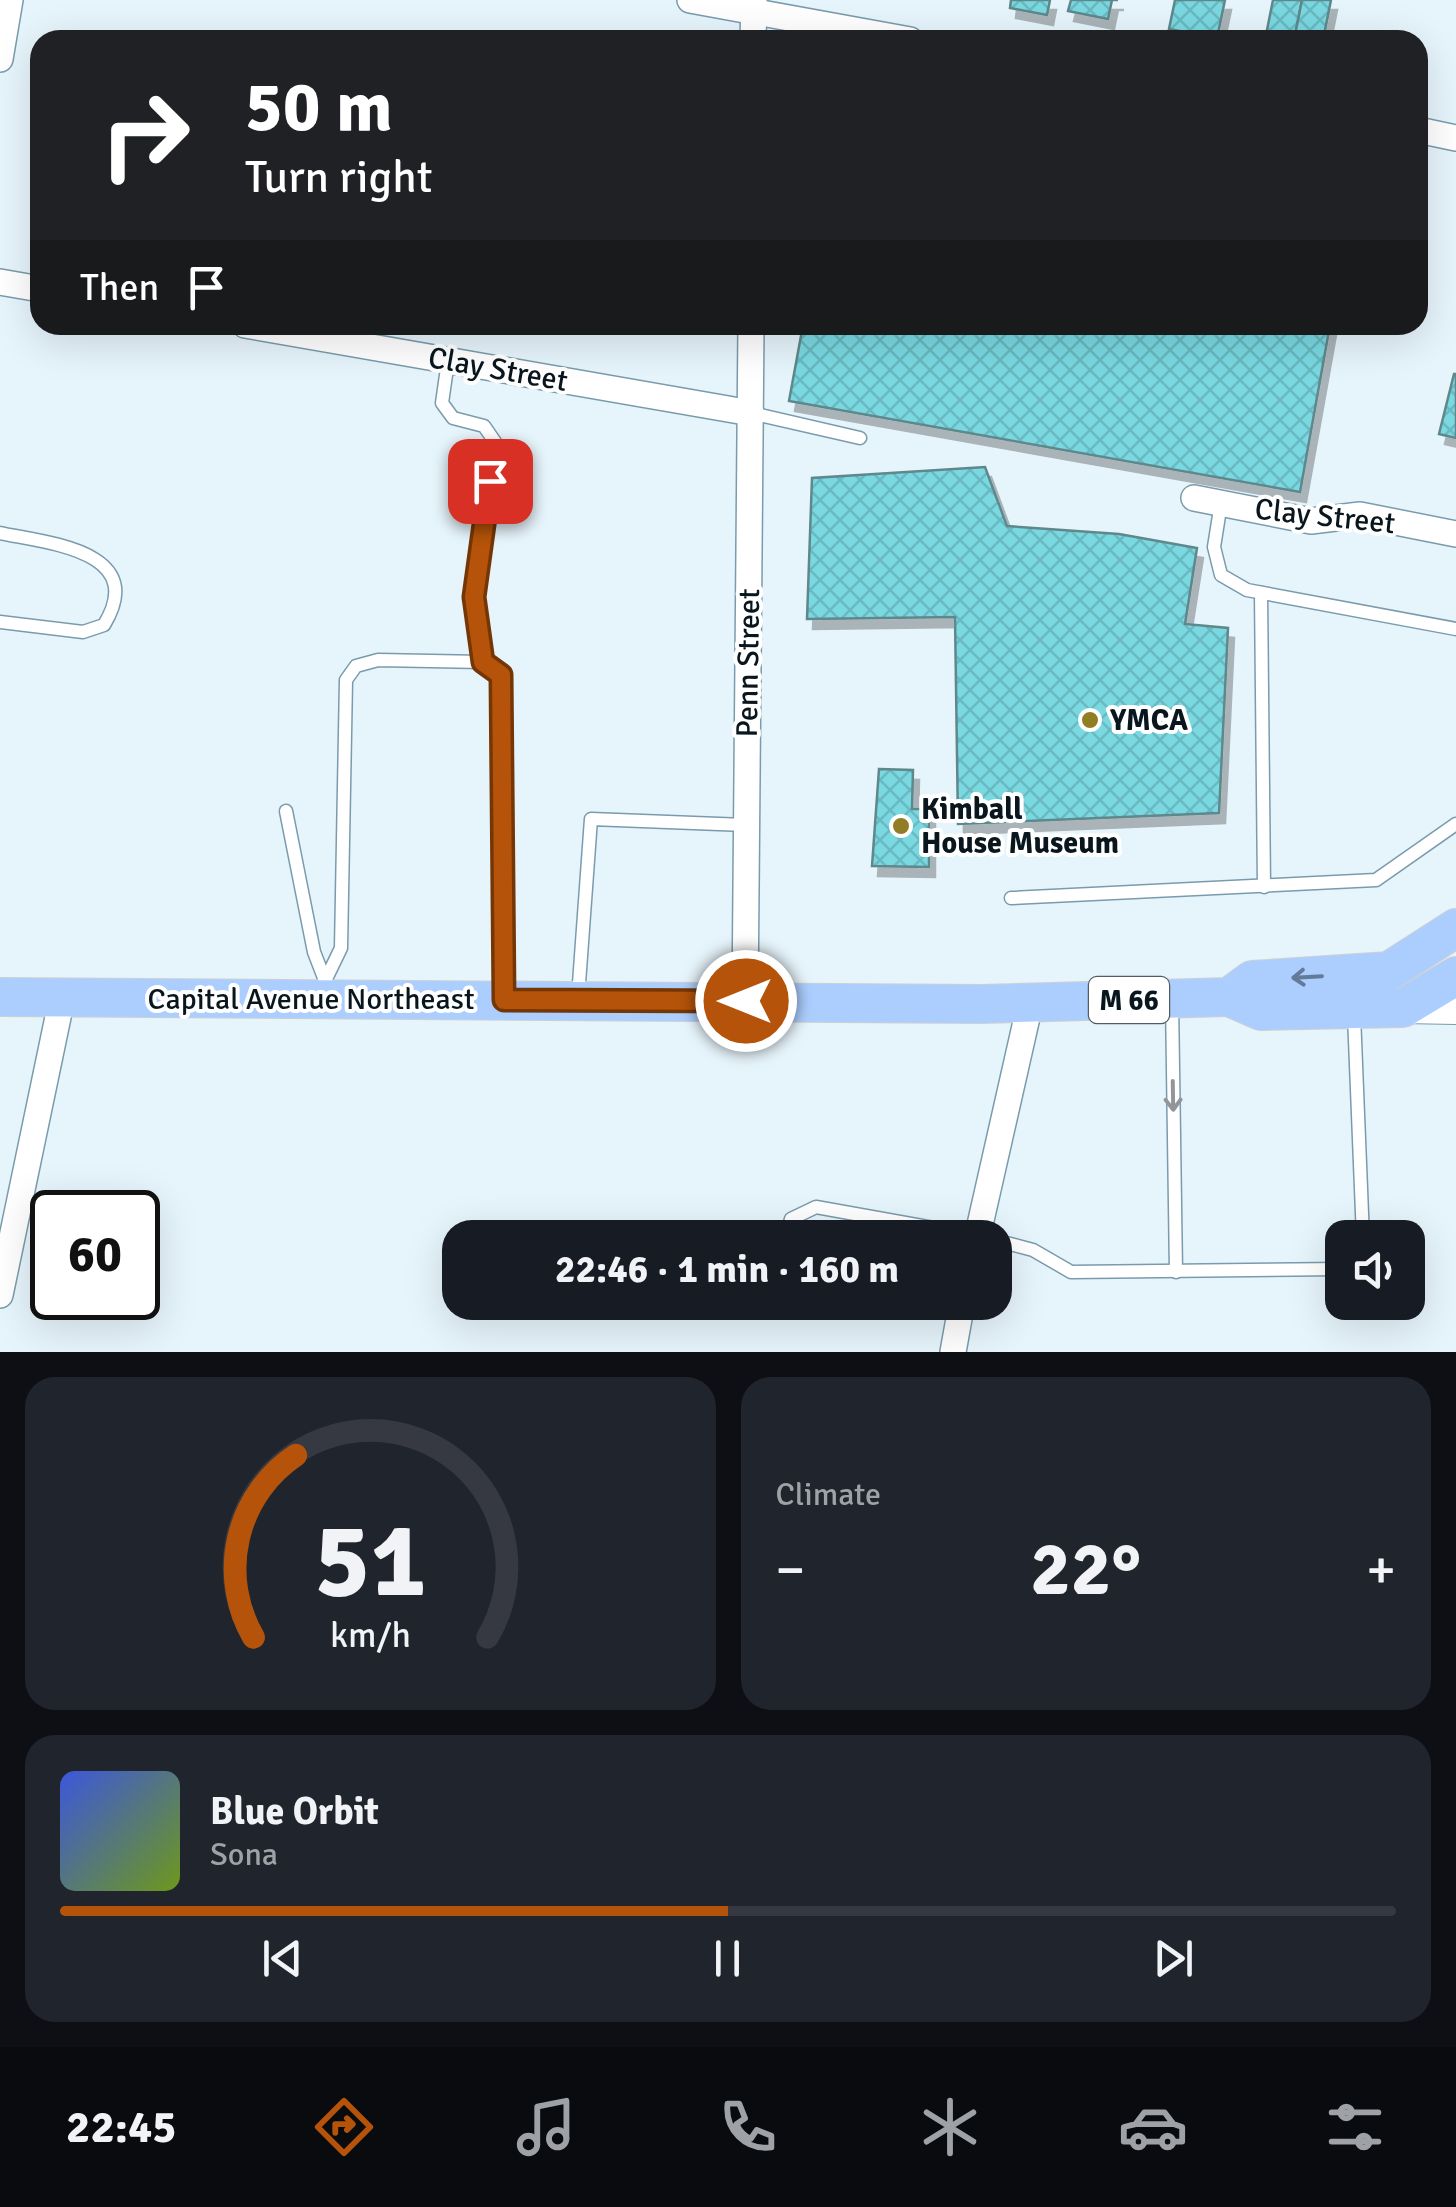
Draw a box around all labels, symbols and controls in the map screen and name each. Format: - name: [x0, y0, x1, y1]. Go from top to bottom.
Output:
- text: 50 m: [245, 64, 393, 150]
- icon: right: [80, 70, 210, 200]
- text: Turn right: [245, 150, 433, 205]
- icon: arrive: [179, 260, 234, 315]
- text: Then: [80, 264, 159, 311]
- street label: Clay Street: [425, 339, 570, 400]
- pin: [448, 439, 533, 524]
- icon: arrive: [463, 454, 518, 509]
- street label: Clay Street: [1253, 491, 1397, 542]
- street label: Penn Street: [729, 588, 768, 738]
- place label: YMCA: [1109, 702, 1188, 739]
- marker: YMCA: [1079, 709, 1101, 731]
- place label: Kimball House Museum: [921, 791, 1119, 862]
- marker: Kimball House Museum: [890, 815, 912, 837]
- position arrow: [694, 949, 798, 1053]
- one-way arrow: [1291, 968, 1323, 987]
- road number: M 66: [1089, 977, 1169, 1023]
- street label: Capital Avenue Northeast: [148, 981, 474, 1018]
- one-way arrow: [1164, 1080, 1182, 1112]
- speed limit sign: 60: [30, 1190, 160, 1320]
- map controls: [1325, 1220, 1425, 1320]
- button: sound: [1325, 1220, 1425, 1320]
- text: 22:46 · 1 min · 160 m: [555, 1246, 899, 1293]
- text: Climate: [776, 1475, 881, 1514]
- text: 51: [314, 1497, 426, 1625]
- text: 22°: [1030, 1523, 1141, 1616]
- text: −: [776, 1536, 805, 1604]
- text: +: [1366, 1536, 1396, 1604]
- text: km/h: [330, 1613, 411, 1657]
- text: Blue Orbit: [210, 1788, 379, 1835]
- text: Sona: [210, 1835, 278, 1874]
- icon: previous: [255, 1931, 310, 1986]
- icon: pause: [700, 1931, 755, 1986]
- icon: next: [1146, 1931, 1201, 1986]
- icon: directions: [309, 2092, 379, 2162]
- icon: music: [511, 2092, 581, 2162]
- icon: phone: [713, 2092, 783, 2162]
- icon: climate: [915, 2092, 985, 2162]
- icon: car: [1118, 2092, 1188, 2162]
- icon: filters: [1320, 2092, 1390, 2162]
- text: 22:45: [66, 2100, 177, 2155]

